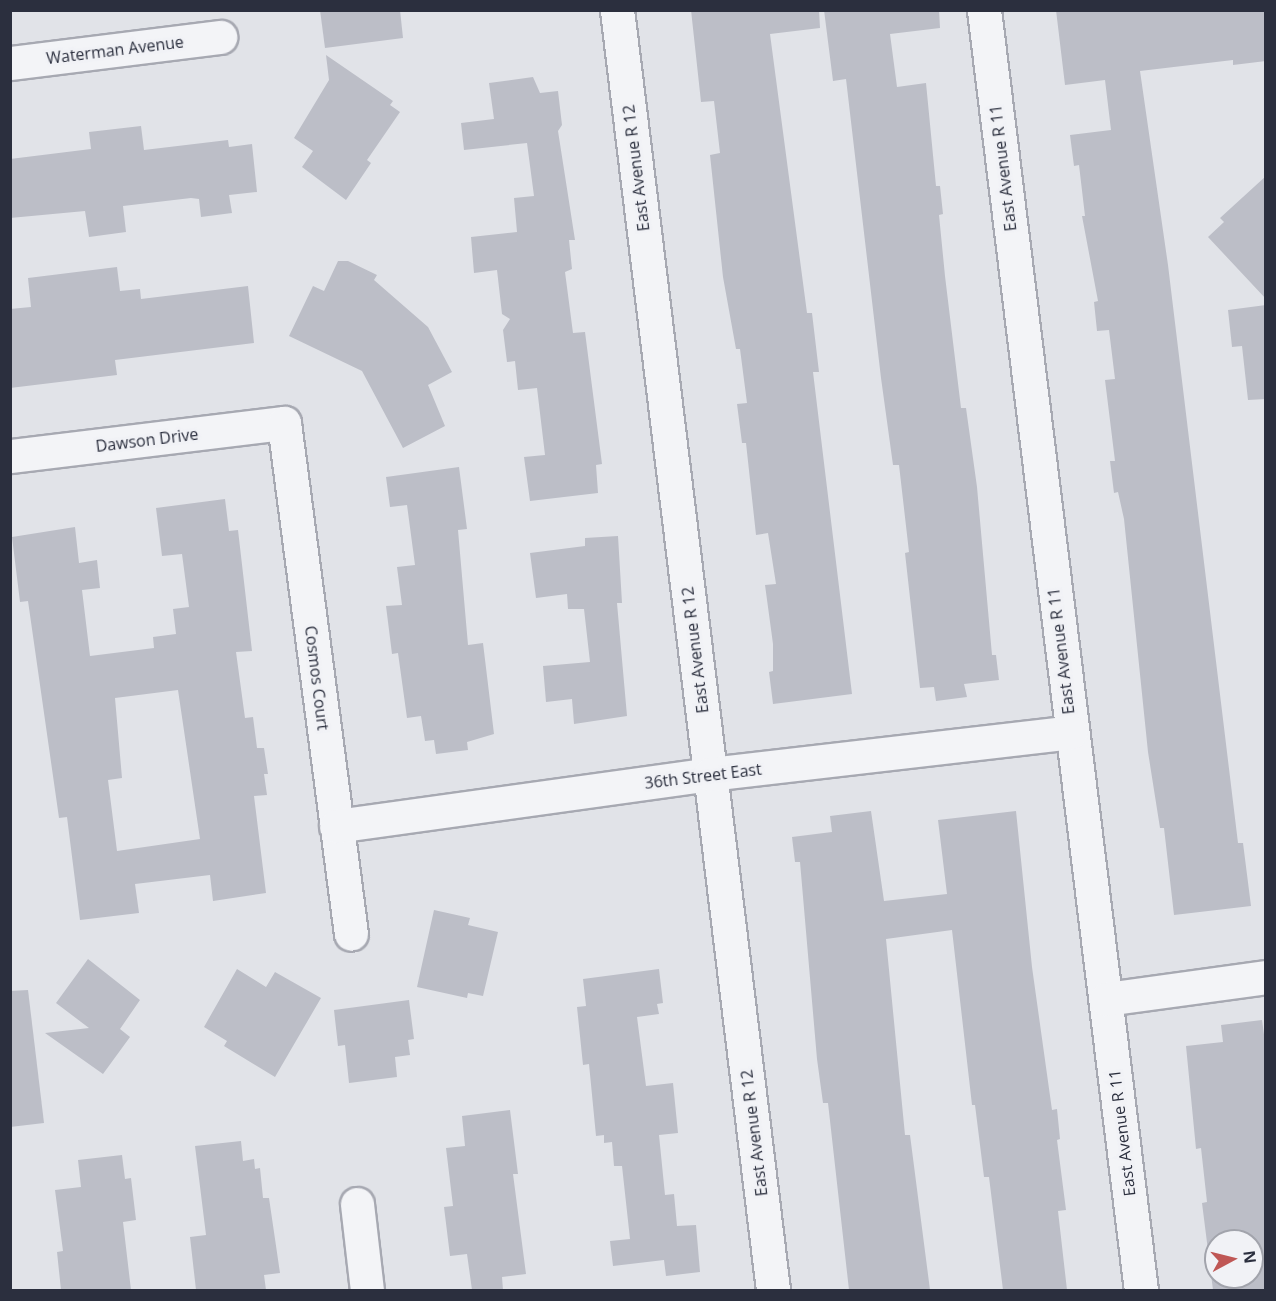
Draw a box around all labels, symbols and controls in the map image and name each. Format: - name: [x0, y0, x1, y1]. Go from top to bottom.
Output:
- street label: Waterman Avenue: [45, 32, 185, 68]
- street label: East Avenue R 12: [619, 104, 653, 232]
- street label: East Avenue R 11: [986, 104, 1020, 232]
- street label: Dawson Drive: [95, 424, 199, 456]
- street label: East Avenue R 12: [678, 586, 712, 714]
- street label: East Avenue R 11: [1044, 587, 1078, 715]
- street label: Cosmos Court: [301, 625, 333, 731]
- street label: 36th Street East: [643, 759, 763, 793]
- street label: East Avenue R 12: [737, 1069, 771, 1197]
- street label: East Avenue R 11: [1105, 1069, 1139, 1197]
- north arrow: [1204, 1229, 1264, 1289]
- text: N: [1238, 1249, 1262, 1265]

